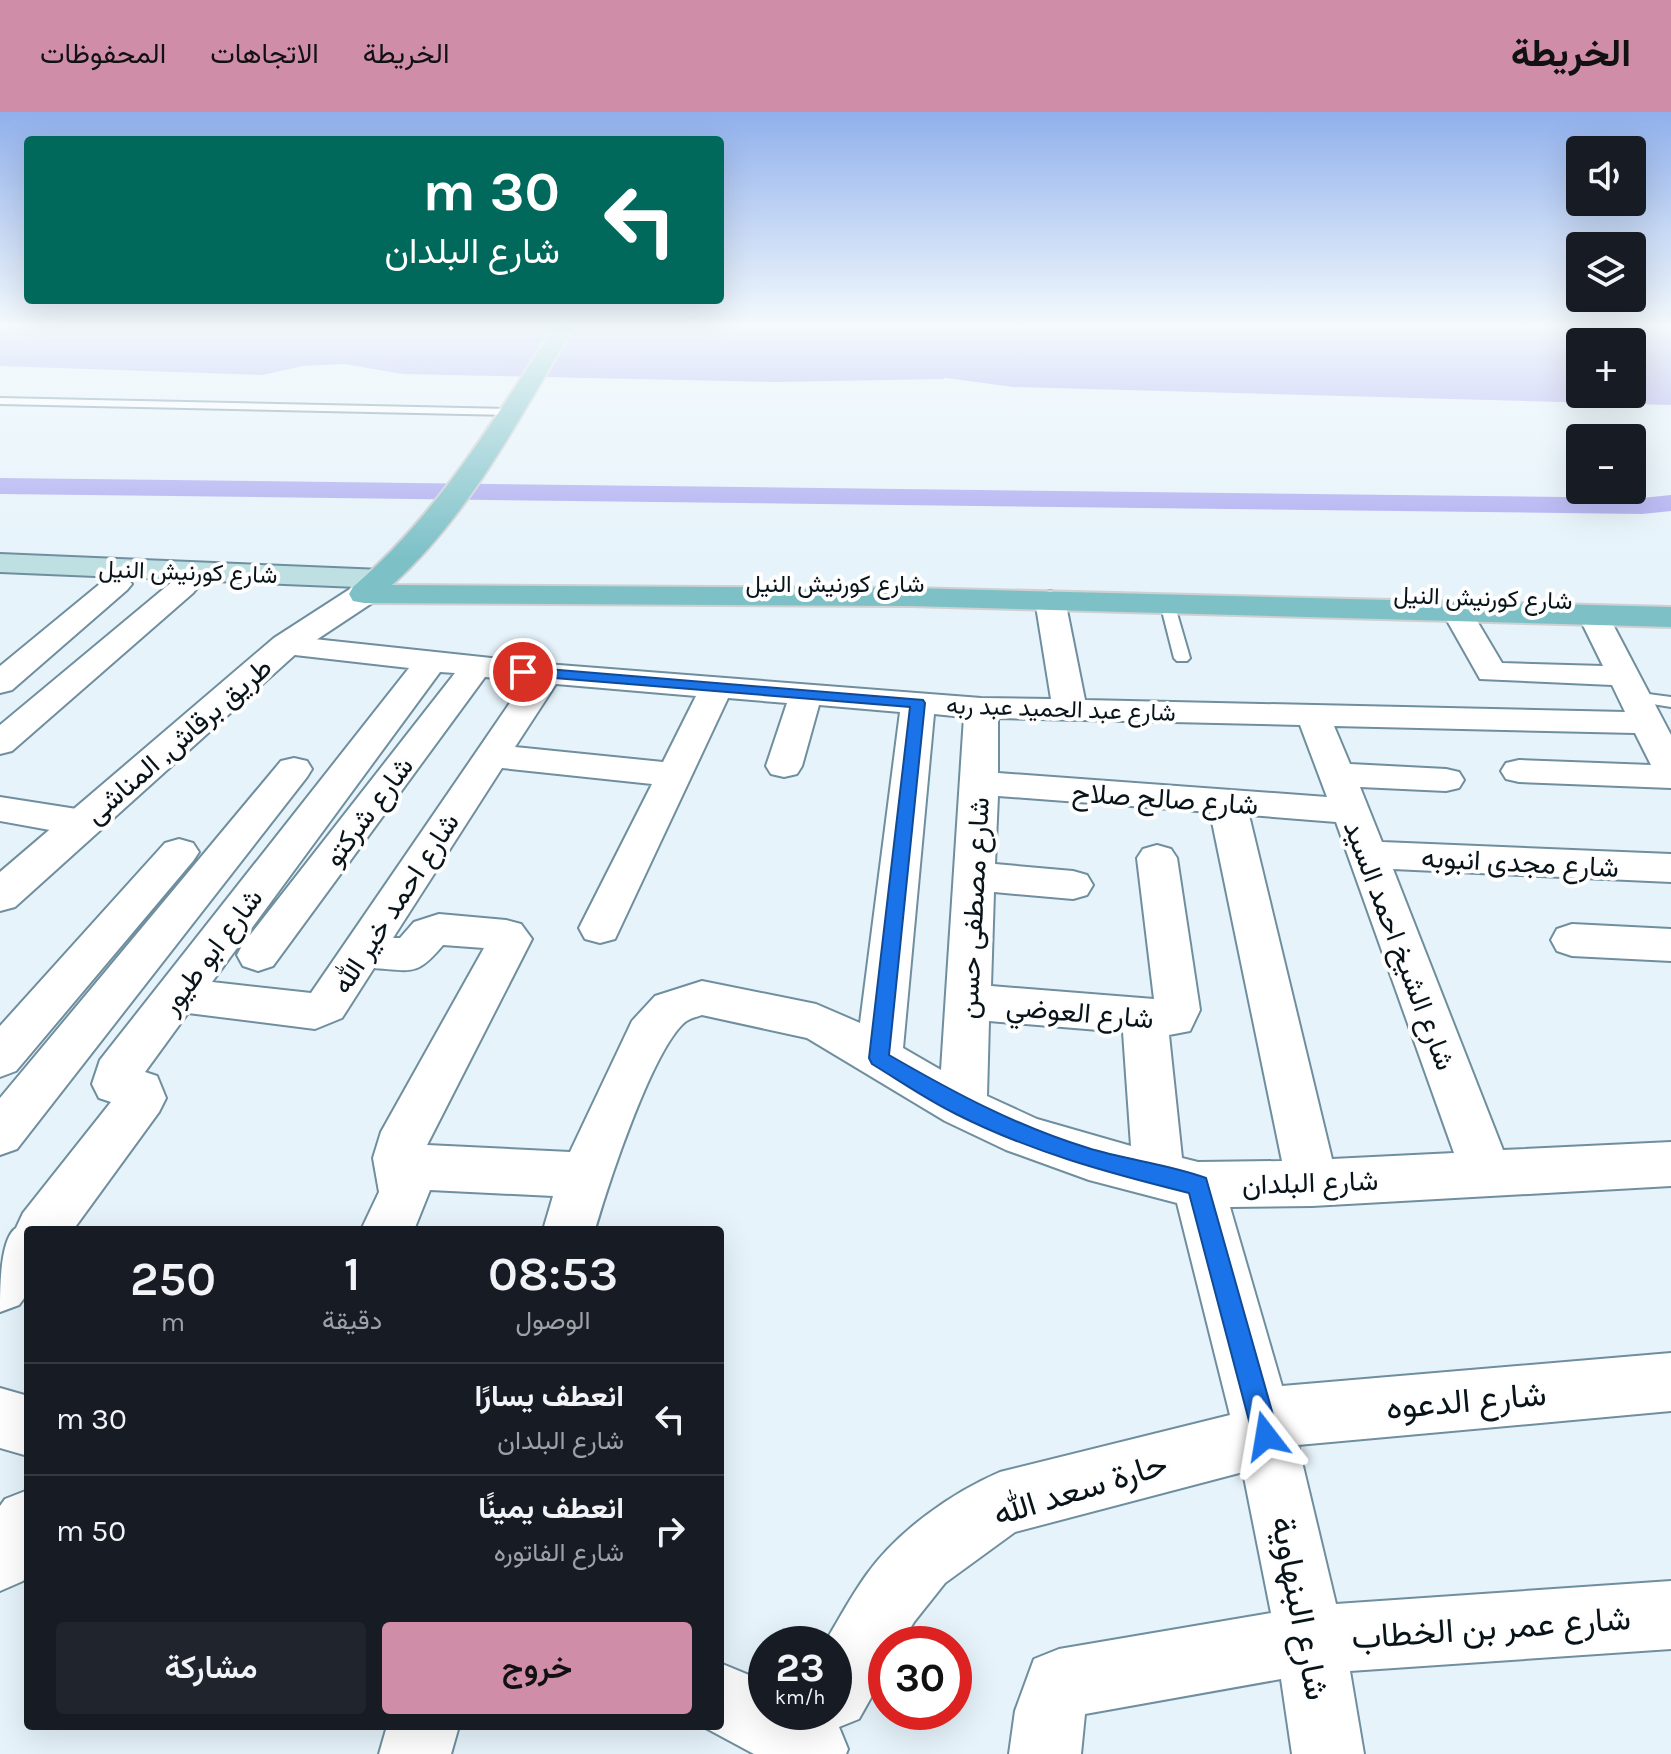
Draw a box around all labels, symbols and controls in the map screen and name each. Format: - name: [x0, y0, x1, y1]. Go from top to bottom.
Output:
- text: الخريطة: [1511, 31, 1631, 76]
- text: المحفوظات: [40, 37, 166, 70]
- text: الاتجاهات: [210, 37, 319, 70]
- text: الخريطة: [363, 37, 449, 70]
- map controls: [1566, 136, 1646, 504]
- button: sound: [1566, 136, 1646, 216]
- text: 30 m: [422, 159, 560, 224]
- icon: left: [588, 168, 692, 272]
- text: شارع البلدان: [385, 230, 560, 272]
- button: layers: [1566, 232, 1646, 312]
- button: +: [1566, 328, 1646, 408]
- button: −: [1566, 424, 1646, 504]
- street label: شارع كورنيش النيل: [98, 555, 278, 591]
- street label: شارع كورنيش النيل: [746, 570, 924, 600]
- street label: شارع كورنيش النيل: [1393, 581, 1573, 617]
- pin: [489, 638, 557, 706]
- street label: طريق برقاش, المناشى: [78, 650, 279, 831]
- icon: arrive: [501, 650, 545, 694]
- street label: شارع عبد الحميد عبد ربه: [946, 691, 1176, 729]
- street label: شارع شركتو: [317, 750, 422, 874]
- street label: شارع صالح صلاح: [1070, 776, 1259, 824]
- street label: شارع مصطفى حسن: [951, 796, 998, 1020]
- street label: شارع احمد خير الله: [325, 807, 468, 1001]
- street label: شارع الشيخ احمد السيد: [1334, 816, 1462, 1076]
- street label: شارع مجدى انبوبه: [1420, 841, 1620, 886]
- street label: شارع ابو طيور: [153, 882, 271, 1023]
- street label: شارع العوضي: [1004, 990, 1155, 1041]
- street label: شارع البلدان: [1241, 1164, 1379, 1203]
- text: 1: [344, 1246, 361, 1302]
- text: 08:53: [488, 1246, 618, 1302]
- text: 250: [130, 1251, 216, 1307]
- text: دقيقة: [322, 1305, 382, 1336]
- text: الوصول: [516, 1305, 591, 1336]
- text: m: [161, 1307, 185, 1338]
- street label: شارع الدعوه: [1384, 1374, 1548, 1430]
- text: انعطف يسارًا: [474, 1378, 624, 1414]
- position arrow: [1224, 1394, 1308, 1478]
- icon: left: [648, 1397, 692, 1441]
- text: 30 m: [56, 1401, 127, 1437]
- text: شارع البلدان: [497, 1425, 624, 1456]
- street label: حارة سعد الله: [988, 1443, 1172, 1534]
- text: انعطف يمينًا: [478, 1490, 624, 1526]
- icon: right: [648, 1509, 692, 1553]
- text: 50 m: [56, 1513, 126, 1549]
- street label: شارع البنهاوية: [1261, 1513, 1337, 1704]
- text: شارع الفاتوره: [494, 1537, 624, 1568]
- street label: شارع عمر بن الخطاب: [1350, 1598, 1632, 1660]
- button: مشاركة: [56, 1622, 366, 1714]
- button: خروج: [382, 1622, 692, 1714]
- speed limit sign: 30: [868, 1626, 972, 1730]
- text: 23: [775, 1644, 825, 1691]
- text: km/h: [775, 1686, 825, 1709]

